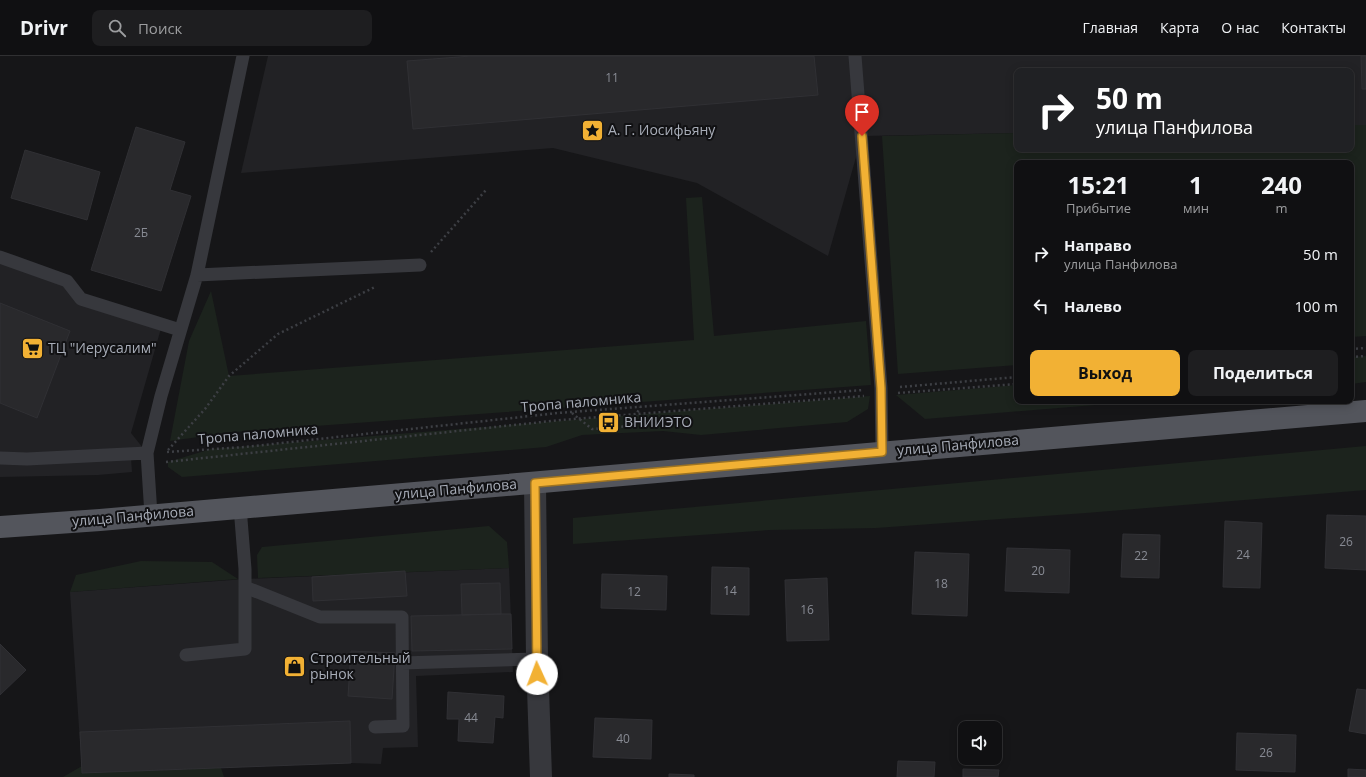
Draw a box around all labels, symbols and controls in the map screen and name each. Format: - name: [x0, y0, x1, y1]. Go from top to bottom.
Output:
- search box: [92, 10, 372, 46]
- text: Drivr: [20, 15, 68, 41]
- icon: search: [106, 17, 128, 39]
- text: Поиск: [138, 18, 182, 38]
- text: Главная: [1083, 18, 1138, 37]
- text: Карта: [1160, 18, 1199, 37]
- text: О нас: [1221, 18, 1259, 37]
- text: Контакты: [1281, 18, 1346, 37]
- house number: 11: [605, 69, 619, 86]
- text: 50 m: [1096, 79, 1163, 117]
- icon: right: [1030, 84, 1082, 136]
- pin: [845, 95, 879, 136]
- icon: arrive: [851, 101, 873, 123]
- text: улица Панфилова: [1096, 115, 1253, 139]
- place icon: А. Г. Иосифьяну: [580, 117, 606, 143]
- place label: А. Г. Иосифьяну: [608, 120, 716, 139]
- text: 15:21: [1068, 168, 1129, 201]
- text: 1: [1189, 168, 1203, 201]
- text: 240: [1261, 168, 1302, 201]
- text: Прибытие: [1066, 199, 1131, 217]
- text: мин: [1183, 199, 1209, 217]
- text: m: [1275, 199, 1288, 217]
- house number: 2Б: [134, 224, 148, 241]
- text: Направо: [1064, 235, 1132, 255]
- icon: right: [1030, 243, 1052, 265]
- text: 50 m: [1303, 244, 1338, 264]
- text: улица Панфилова: [1064, 255, 1177, 273]
- icon: left: [1030, 295, 1052, 317]
- text: Налево: [1064, 296, 1122, 316]
- text: 100 m: [1294, 296, 1338, 316]
- supermarket icon: ТЦ "Иерусалим": [19, 335, 45, 361]
- place label: ТЦ "Иерусалим": [48, 338, 157, 357]
- button: Выход: [1030, 350, 1180, 396]
- button: Поделиться: [1188, 350, 1338, 396]
- street label: Тропа паломника: [520, 387, 642, 416]
- bus stop icon: ВНИИЭТО: [596, 409, 622, 435]
- place label: ВНИИЭТО: [624, 412, 692, 431]
- street label: Тропа паломника: [197, 419, 319, 448]
- street label: улица Панфилова: [896, 430, 1020, 459]
- street label: улица Панфилова: [394, 474, 518, 503]
- street label: улица Панфилова: [71, 501, 195, 530]
- house number: 26: [1339, 533, 1353, 550]
- house number: 24: [1236, 546, 1250, 563]
- house number: 22: [1134, 547, 1148, 564]
- house number: 20: [1031, 562, 1045, 579]
- house number: 18: [934, 575, 948, 592]
- house number: 14: [723, 582, 737, 599]
- house number: 12: [627, 583, 641, 600]
- house number: 16: [800, 601, 814, 618]
- place label: Строительный рынок: [310, 648, 411, 683]
- shop icon: Строительный рынок: [281, 653, 307, 679]
- position arrow: [516, 653, 558, 695]
- house number: 44: [464, 709, 478, 726]
- map controls: [958, 721, 1002, 765]
- button: sound: [958, 721, 1002, 765]
- house number: 40: [616, 730, 630, 747]
- house number: 26: [1259, 744, 1273, 761]

